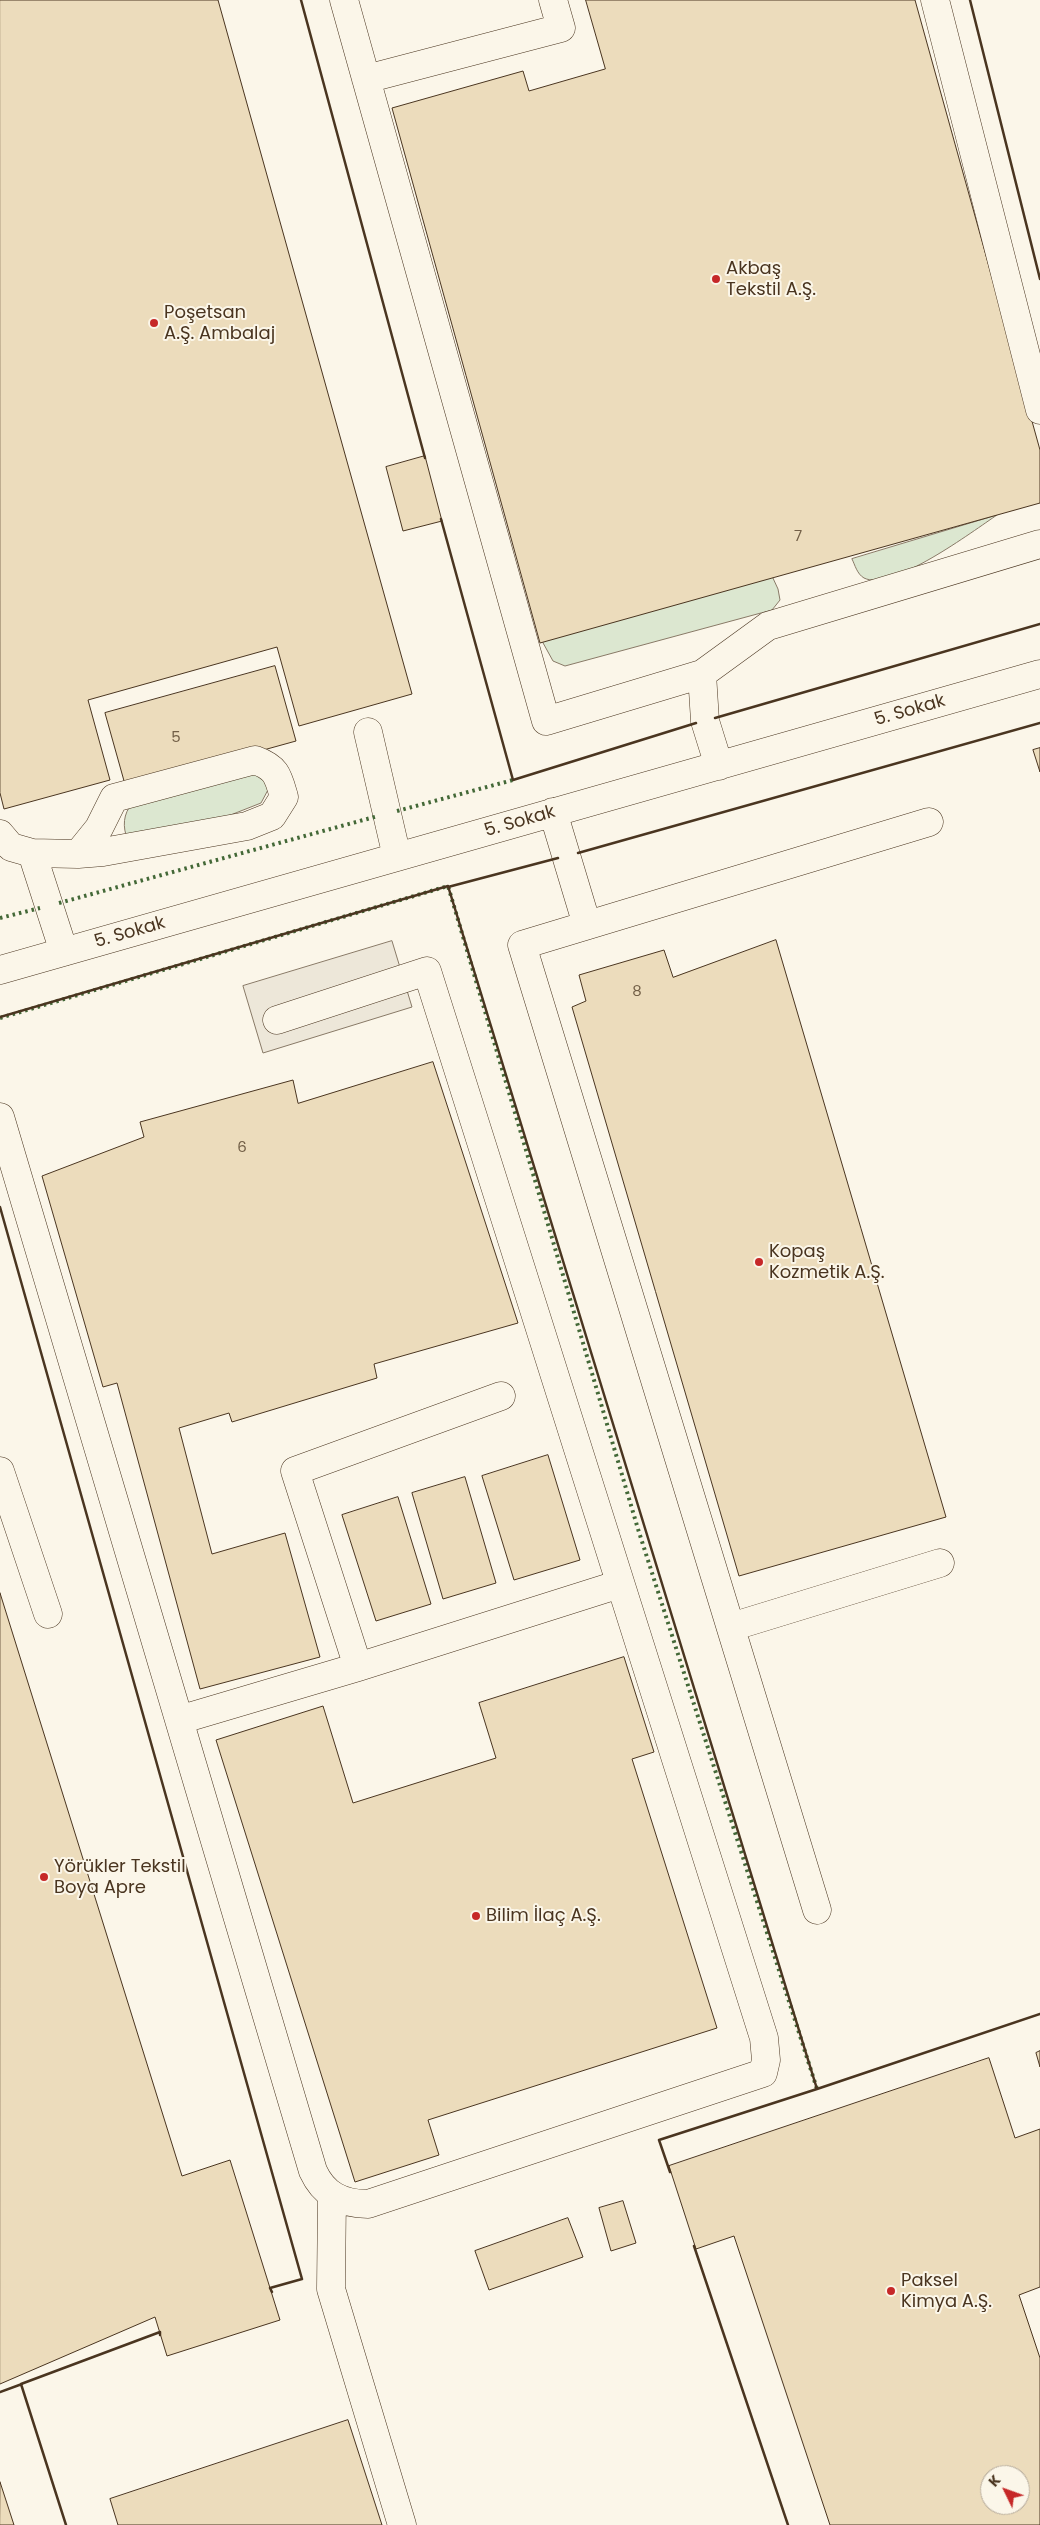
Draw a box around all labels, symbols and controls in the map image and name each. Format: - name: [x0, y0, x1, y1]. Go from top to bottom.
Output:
- place label: Akbaş Tekstil A.Ş.: [726, 258, 816, 300]
- marker: Akbaş Tekstil A.Ş.: [710, 273, 722, 285]
- place label: Poşetsan A.Ş. Ambalaj: [164, 302, 275, 344]
- marker: Poşetsan A.Ş. Ambalaj: [148, 317, 160, 329]
- house number: 7: [794, 528, 802, 546]
- street label: 5. Sokak: [872, 691, 948, 731]
- house number: 5: [171, 729, 181, 747]
- street label: 5. Sokak: [482, 802, 558, 842]
- street label: 5. Sokak: [92, 913, 168, 953]
- house number: 8: [632, 983, 642, 1001]
- house number: 6: [237, 1139, 247, 1157]
- place label: Kopaş Kozmetik A.Ş.: [769, 1241, 885, 1284]
- marker: Kopaş Kozmetik A.Ş.: [753, 1256, 765, 1268]
- place label: Yörükler Tekstil Boya Apre: [54, 1856, 186, 1898]
- marker: Yörükler Tekstil Boya Apre: [38, 1871, 50, 1883]
- place label: Bilim İlaç A.Ş.: [486, 1905, 601, 1927]
- marker: Bilim İlaç A.Ş.: [470, 1910, 482, 1922]
- place label: Paksel Kimya A.Ş.: [901, 2270, 992, 2312]
- marker: Paksel Kimya A.Ş.: [885, 2285, 897, 2297]
- north arrow: [980, 2465, 1030, 2515]
- text: K: [984, 2470, 1005, 2491]

